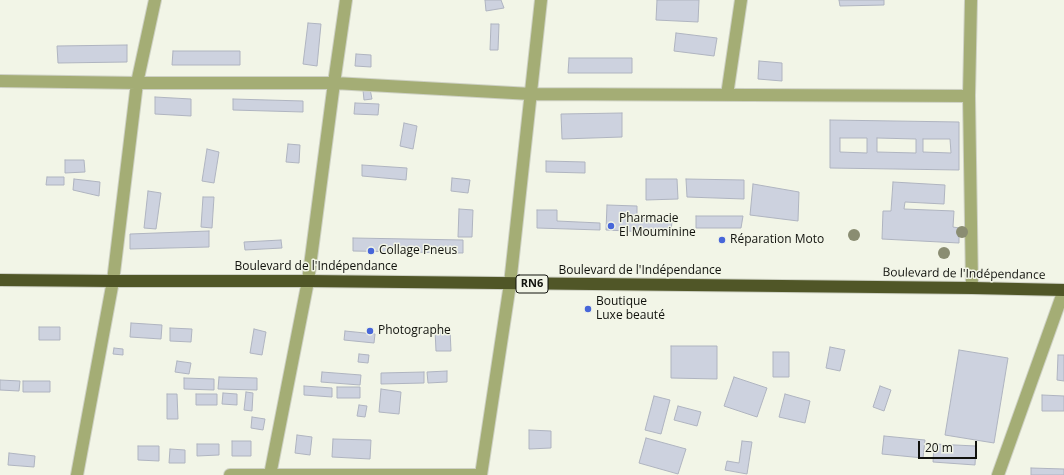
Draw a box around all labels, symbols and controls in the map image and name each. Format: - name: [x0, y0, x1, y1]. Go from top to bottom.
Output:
- place label: Pharmacie El Mouminine: [619, 212, 696, 240]
- marker: Pharmacie El Mouminine: [606, 221, 616, 231]
- place label: Réparation Moto: [730, 233, 824, 247]
- marker: Réparation Moto: [717, 235, 727, 245]
- place label: Collage Pneus: [379, 244, 457, 258]
- marker: Collage Pneus: [366, 246, 376, 256]
- street label: Boulevard de l'Indépendance: [234, 260, 398, 274]
- street label: Boulevard de l'Indépendance: [558, 264, 722, 278]
- street label: Boulevard de l'Indépendance: [882, 265, 1046, 283]
- road number: RN6: [516, 275, 548, 293]
- place label: Boutique Luxe beauté: [596, 295, 665, 323]
- marker: Boutique Luxe beauté: [583, 304, 593, 314]
- place label: Photographe: [378, 324, 451, 338]
- marker: Photographe: [365, 326, 375, 336]
- scale bar: [920, 433, 979, 459]
- text: 20 m: [925, 439, 953, 456]

